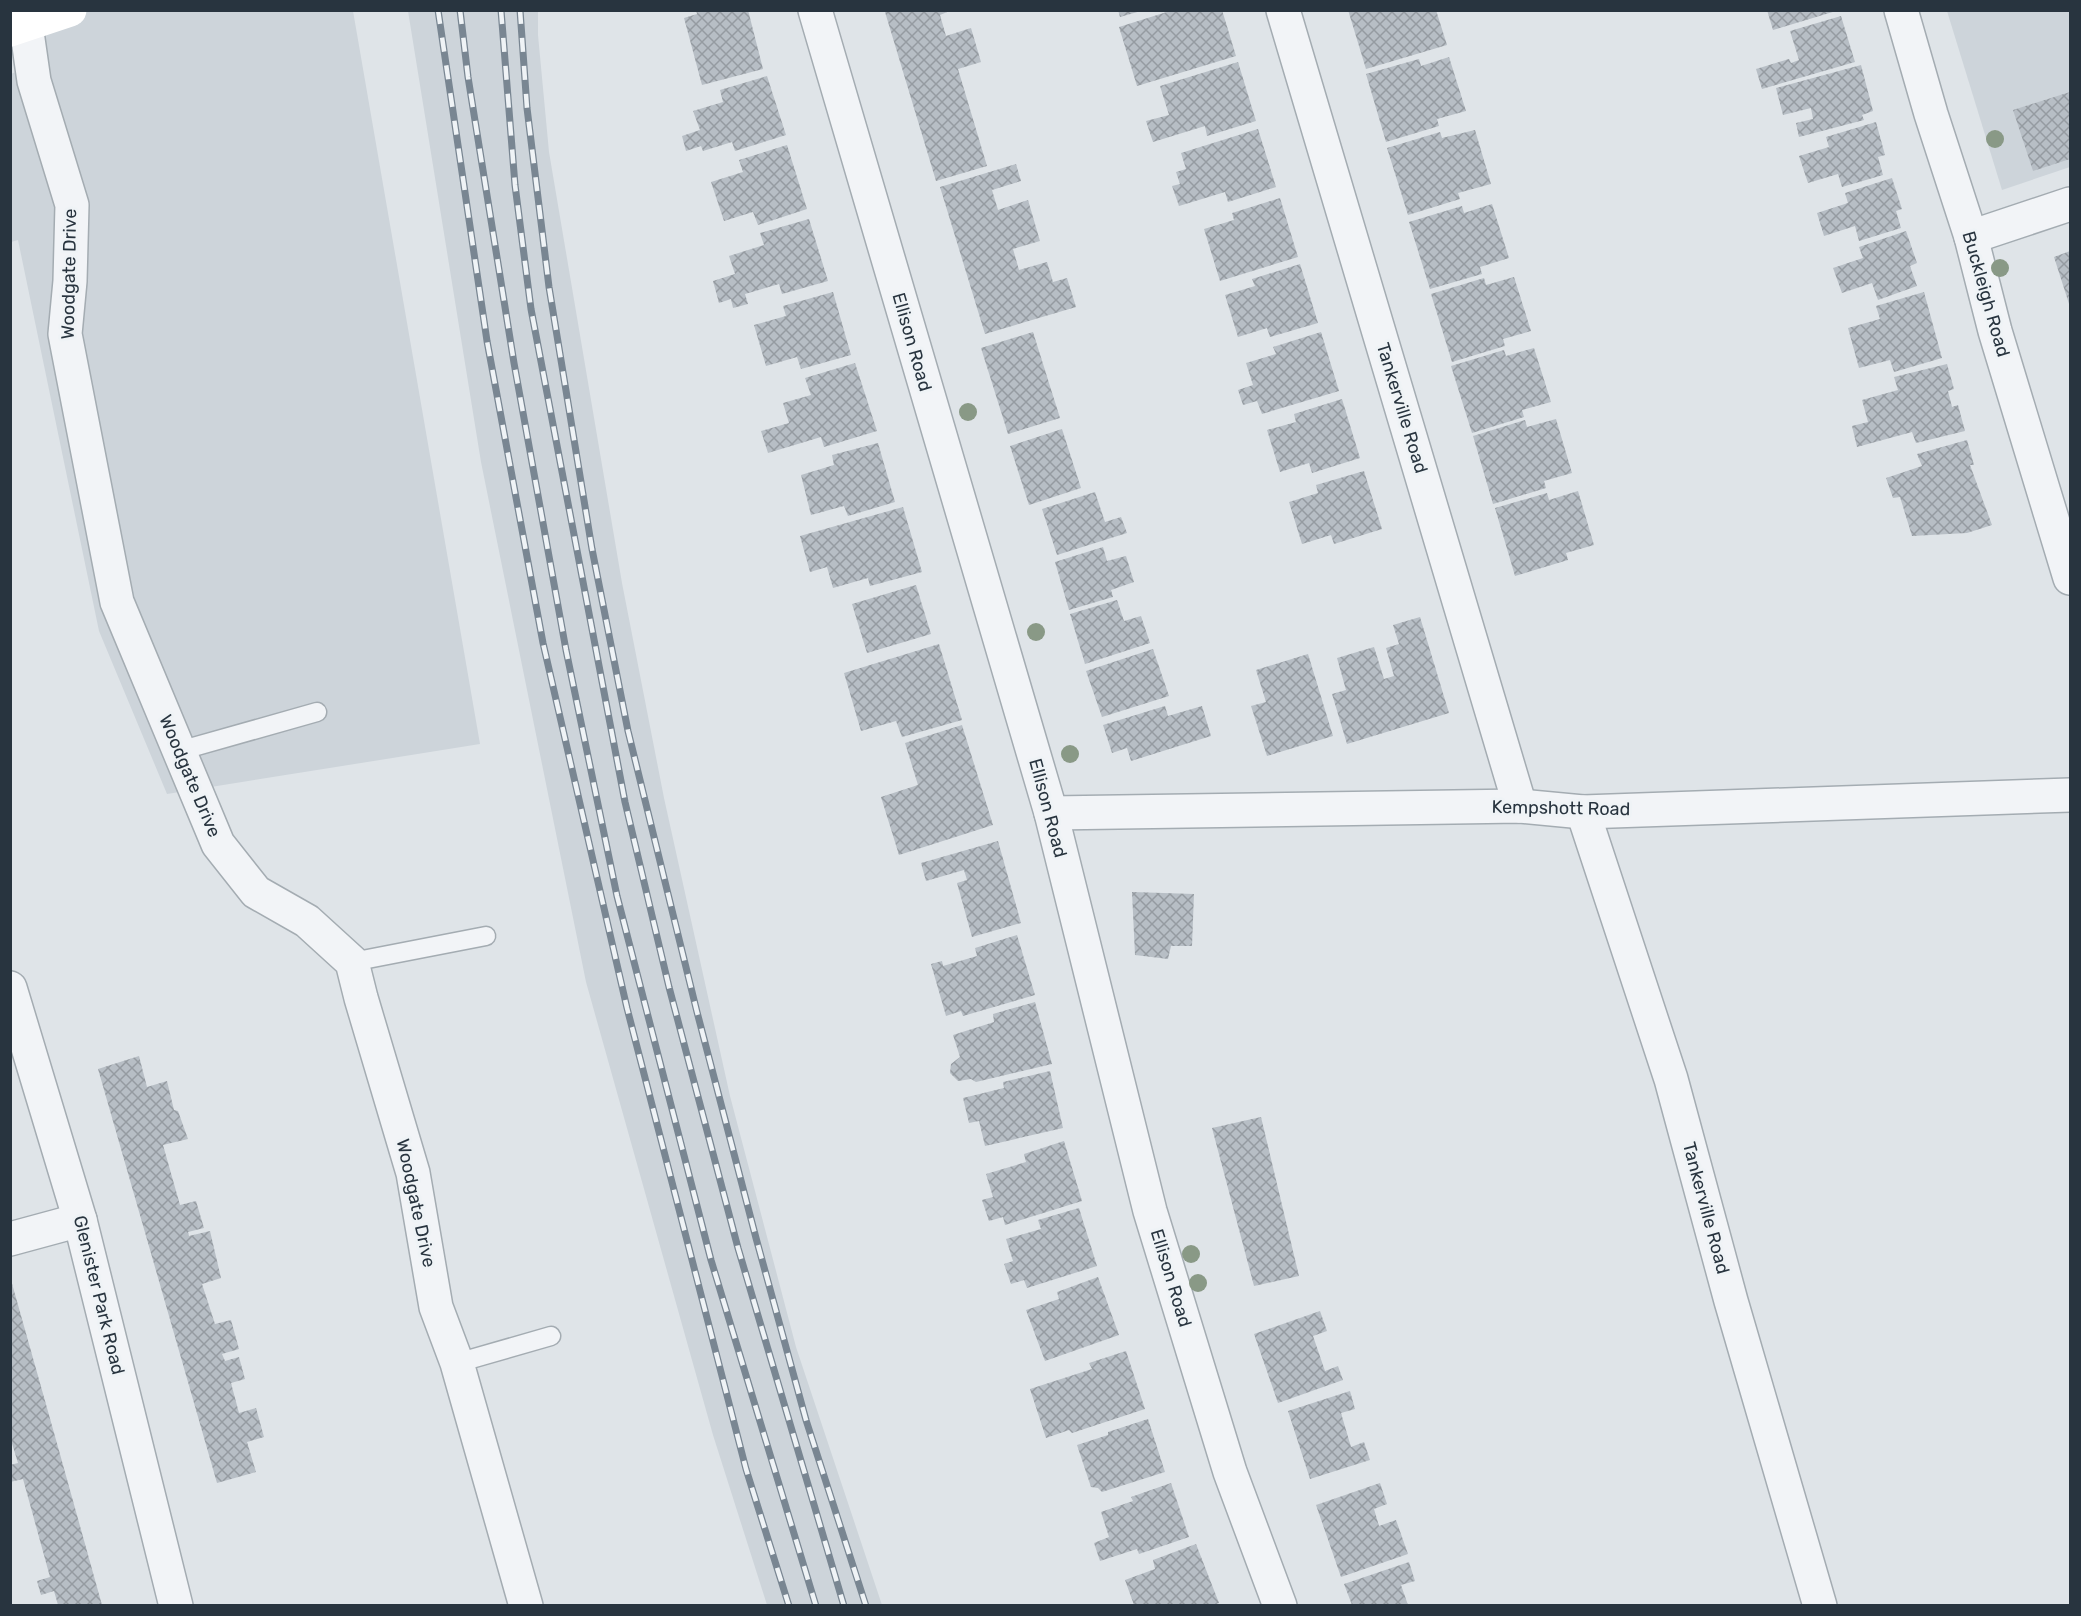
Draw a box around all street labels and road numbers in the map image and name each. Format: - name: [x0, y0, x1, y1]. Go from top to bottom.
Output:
- street label: Woodgate Drive: [57, 208, 81, 340]
- street label: Buckleigh Road: [1958, 229, 2014, 359]
- street label: Ellison Road: [887, 290, 937, 394]
- street label: Tankerville Road: [1372, 340, 1432, 476]
- street label: Woodgate Drive: [154, 711, 226, 841]
- street label: Ellison Road: [1024, 756, 1072, 860]
- street label: Kempshott Road: [1492, 796, 1630, 820]
- street label: Woodgate Drive: [392, 1137, 440, 1269]
- street label: Tankerville Road: [1678, 1140, 1734, 1276]
- street label: Glenister Park Road: [69, 1213, 129, 1377]
- street label: Ellison Road: [1146, 1226, 1196, 1330]

